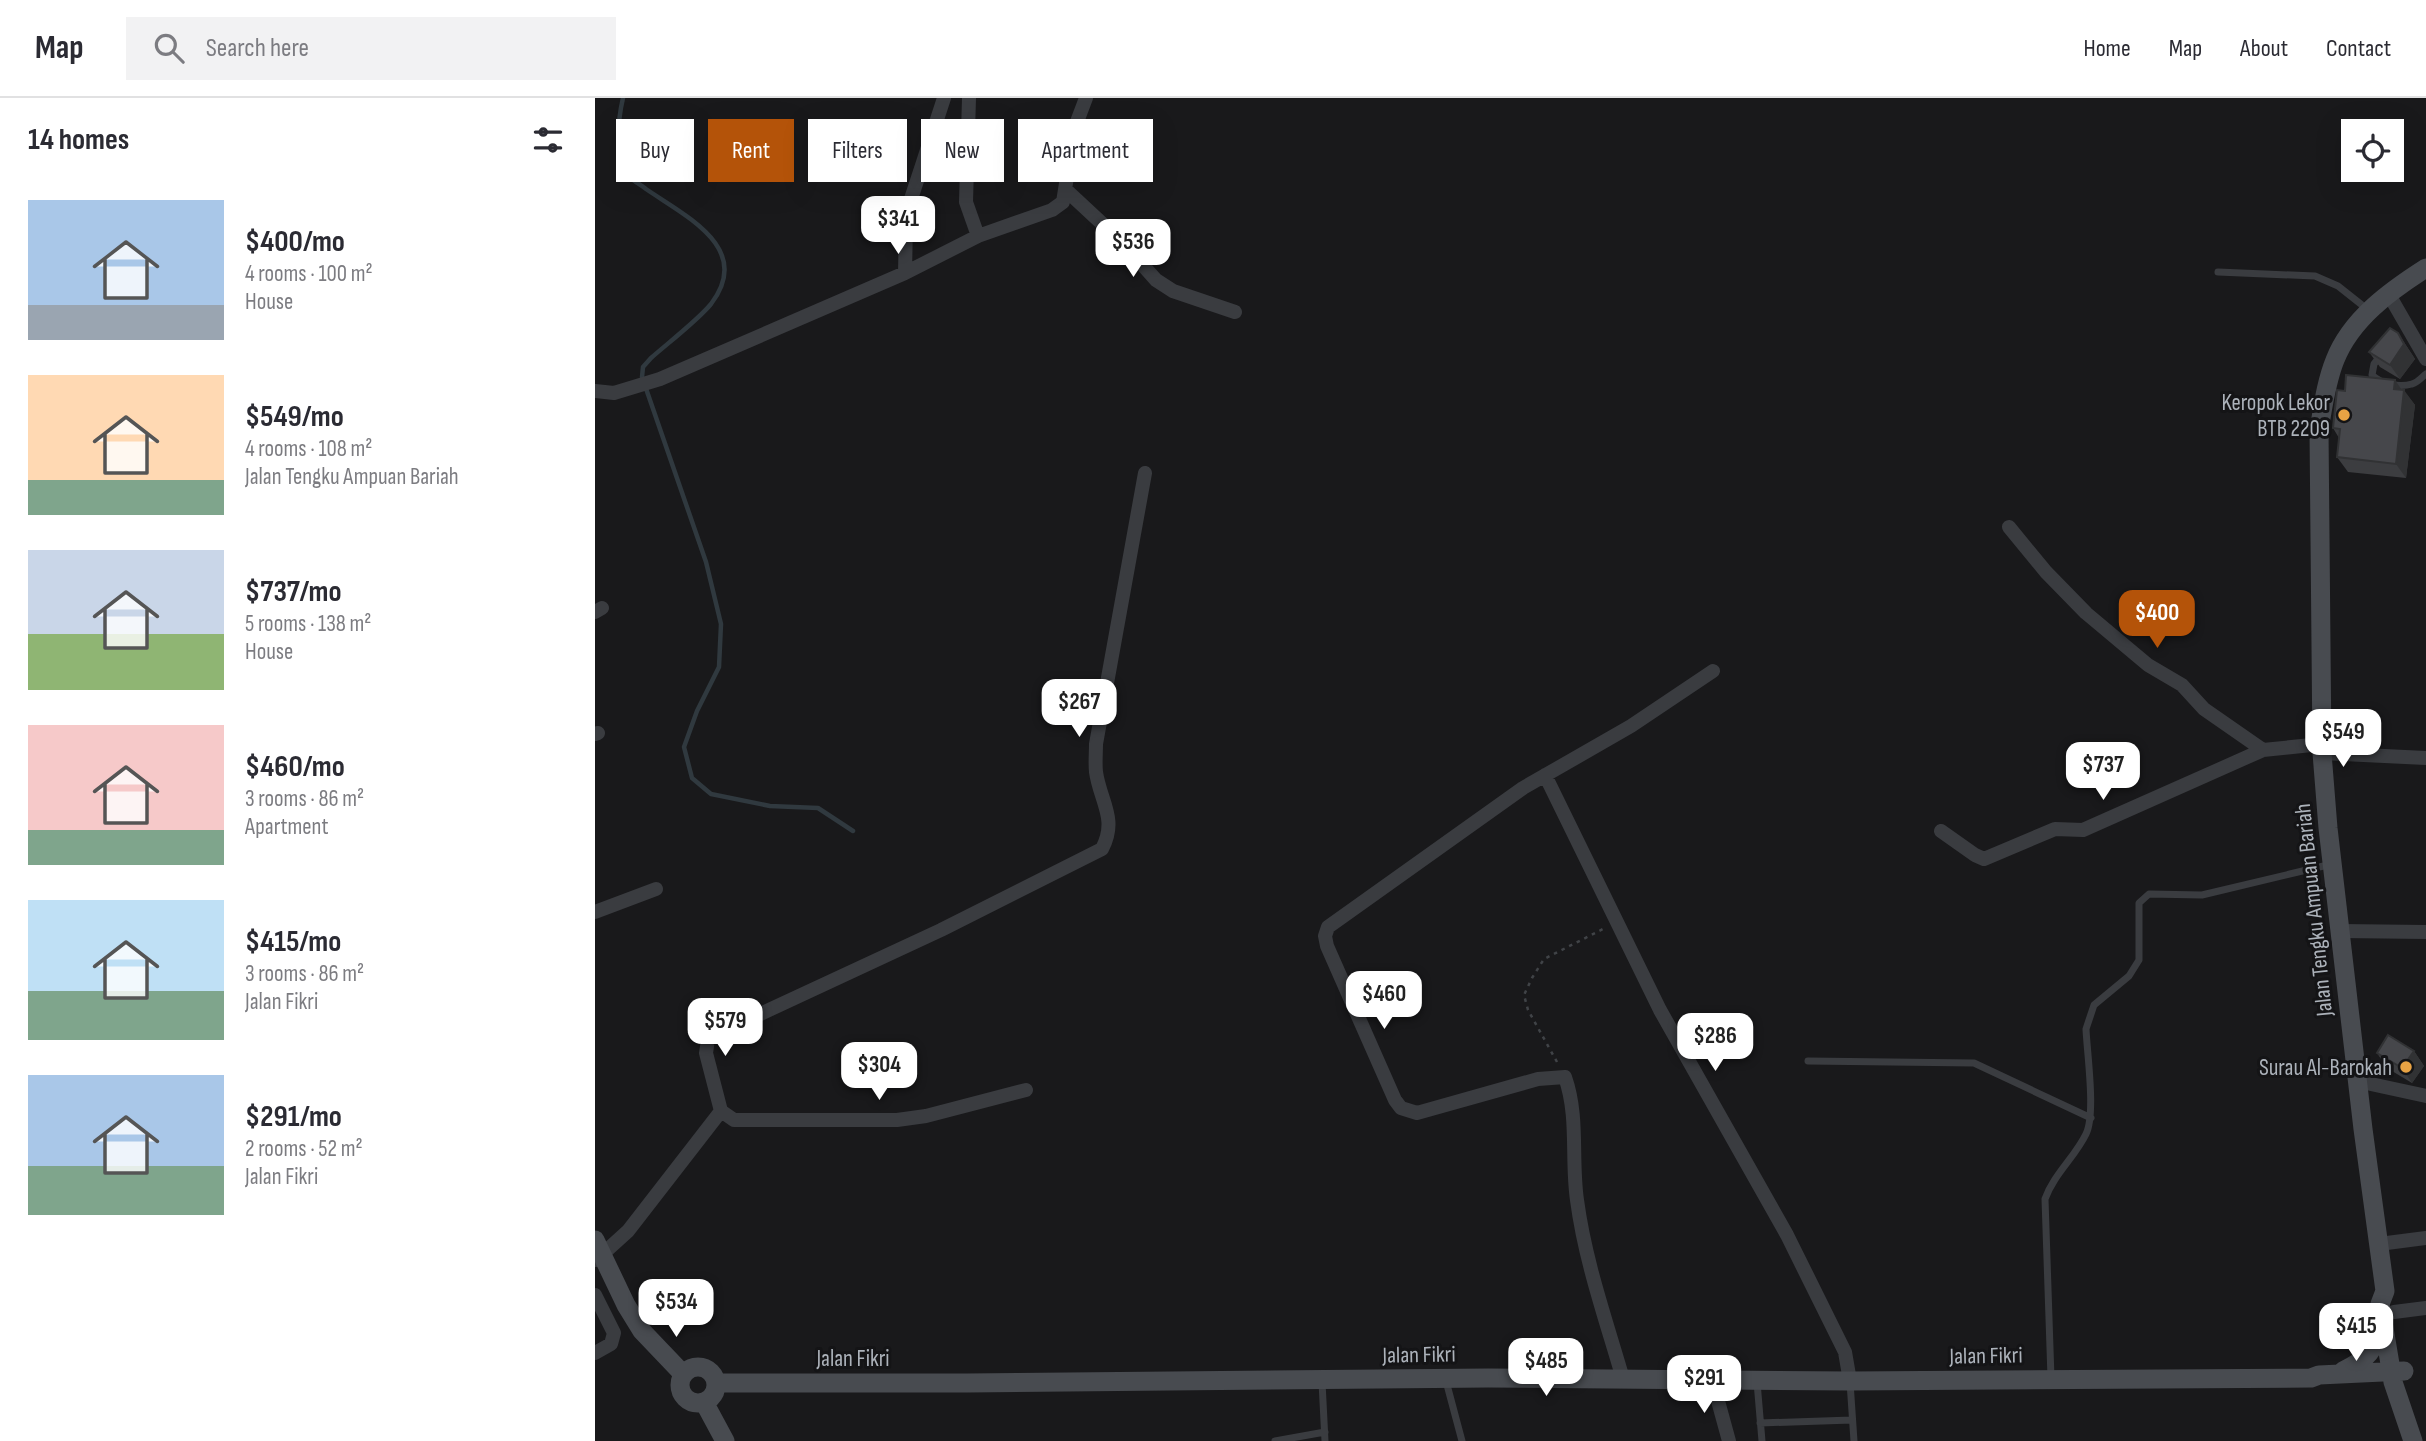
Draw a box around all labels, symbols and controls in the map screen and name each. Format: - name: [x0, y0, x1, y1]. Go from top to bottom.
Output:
- search box: [126, 17, 616, 80]
- text: Map: [35, 28, 84, 68]
- icon: search: [150, 29, 188, 67]
- text: Search here: [206, 33, 309, 64]
- text: Home: [2083, 34, 2131, 63]
- text: Map: [2169, 34, 2202, 63]
- text: About: [2240, 34, 2288, 63]
- text: Contact: [2326, 34, 2391, 63]
- chip: Buy: [616, 119, 694, 182]
- chip: Rent: [708, 119, 794, 182]
- chip: Filters: [808, 119, 907, 182]
- chip: New: [921, 119, 1004, 182]
- chip: Apartment: [1018, 119, 1153, 182]
- map controls: [2341, 119, 2404, 182]
- button: locate: [2341, 119, 2404, 182]
- icon: filters: [529, 121, 567, 159]
- text: 14 homes: [28, 122, 129, 158]
- pin: $341: [857, 197, 939, 256]
- text: $341: [877, 205, 919, 233]
- pin: $536: [1092, 220, 1174, 279]
- text: $400/mo: [245, 224, 345, 260]
- icon: home: [84, 228, 168, 312]
- text: $536: [1112, 228, 1154, 256]
- text: 4 rooms · 100 m²: [245, 260, 373, 288]
- text: House: [245, 288, 293, 316]
- place label: Keropok Lekor BTB 2209: [2221, 389, 2330, 443]
- text: $549/mo: [245, 399, 344, 435]
- icon: home: [84, 403, 168, 487]
- marker: Keropok Lekor BTB 2209: [2336, 407, 2352, 423]
- text: 4 rooms · 108 m²: [245, 435, 372, 463]
- text: Jalan Tengku Ampuan Bariah: [245, 463, 459, 491]
- text: $737/mo: [245, 574, 342, 610]
- icon: home: [84, 578, 168, 662]
- pin: $400: [2116, 590, 2198, 650]
- text: $400: [2135, 599, 2179, 627]
- text: 5 rooms · 138 m²: [245, 610, 371, 638]
- text: House: [245, 638, 293, 666]
- pin: $267: [1038, 680, 1120, 739]
- text: $267: [1058, 688, 1100, 716]
- pin: $549: [2302, 710, 2384, 769]
- text: $549: [2321, 718, 2365, 746]
- pin: $737: [2062, 742, 2144, 802]
- text: $460/mo: [245, 749, 345, 785]
- text: $737: [2082, 751, 2124, 779]
- icon: home: [84, 753, 168, 837]
- text: 3 rooms · 86 m²: [245, 785, 364, 813]
- street label: Jalan Tengku Ampuan Bariah: [2289, 802, 2339, 1019]
- text: Apartment: [245, 813, 329, 841]
- text: $415/mo: [245, 924, 341, 960]
- icon: home: [84, 928, 168, 1012]
- text: 3 rooms · 86 m²: [245, 960, 364, 988]
- pin: $460: [1343, 972, 1425, 1031]
- text: $460: [1362, 980, 1406, 1008]
- text: Jalan Fikri: [245, 988, 318, 1016]
- pin: $579: [684, 998, 766, 1058]
- text: $579: [704, 1007, 746, 1035]
- pin: $286: [1674, 1014, 1756, 1073]
- text: $286: [1693, 1022, 1737, 1050]
- pin: $304: [838, 1042, 920, 1102]
- text: $304: [857, 1051, 901, 1079]
- place label: Surau Al-Barokah: [2259, 1054, 2392, 1082]
- marker: Surau Al-Barokah: [2398, 1059, 2414, 1075]
- text: $291/mo: [245, 1099, 342, 1135]
- icon: home: [84, 1103, 168, 1187]
- text: 2 rooms · 52 m²: [245, 1135, 363, 1163]
- text: Jalan Fikri: [245, 1163, 318, 1191]
- pin: $534: [635, 1280, 717, 1339]
- text: $534: [655, 1288, 697, 1316]
- pin: $415: [2315, 1304, 2397, 1363]
- text: $415: [2335, 1312, 2377, 1340]
- pin: $485: [1505, 1338, 1587, 1398]
- street label: Jalan Fikri: [1381, 1340, 1456, 1370]
- street label: Jalan Fikri: [1948, 1341, 2023, 1371]
- street label: Jalan Fikri: [815, 1345, 890, 1373]
- text: $485: [1524, 1347, 1568, 1375]
- pin: $291: [1663, 1356, 1745, 1415]
- text: $291: [1683, 1364, 1725, 1392]

